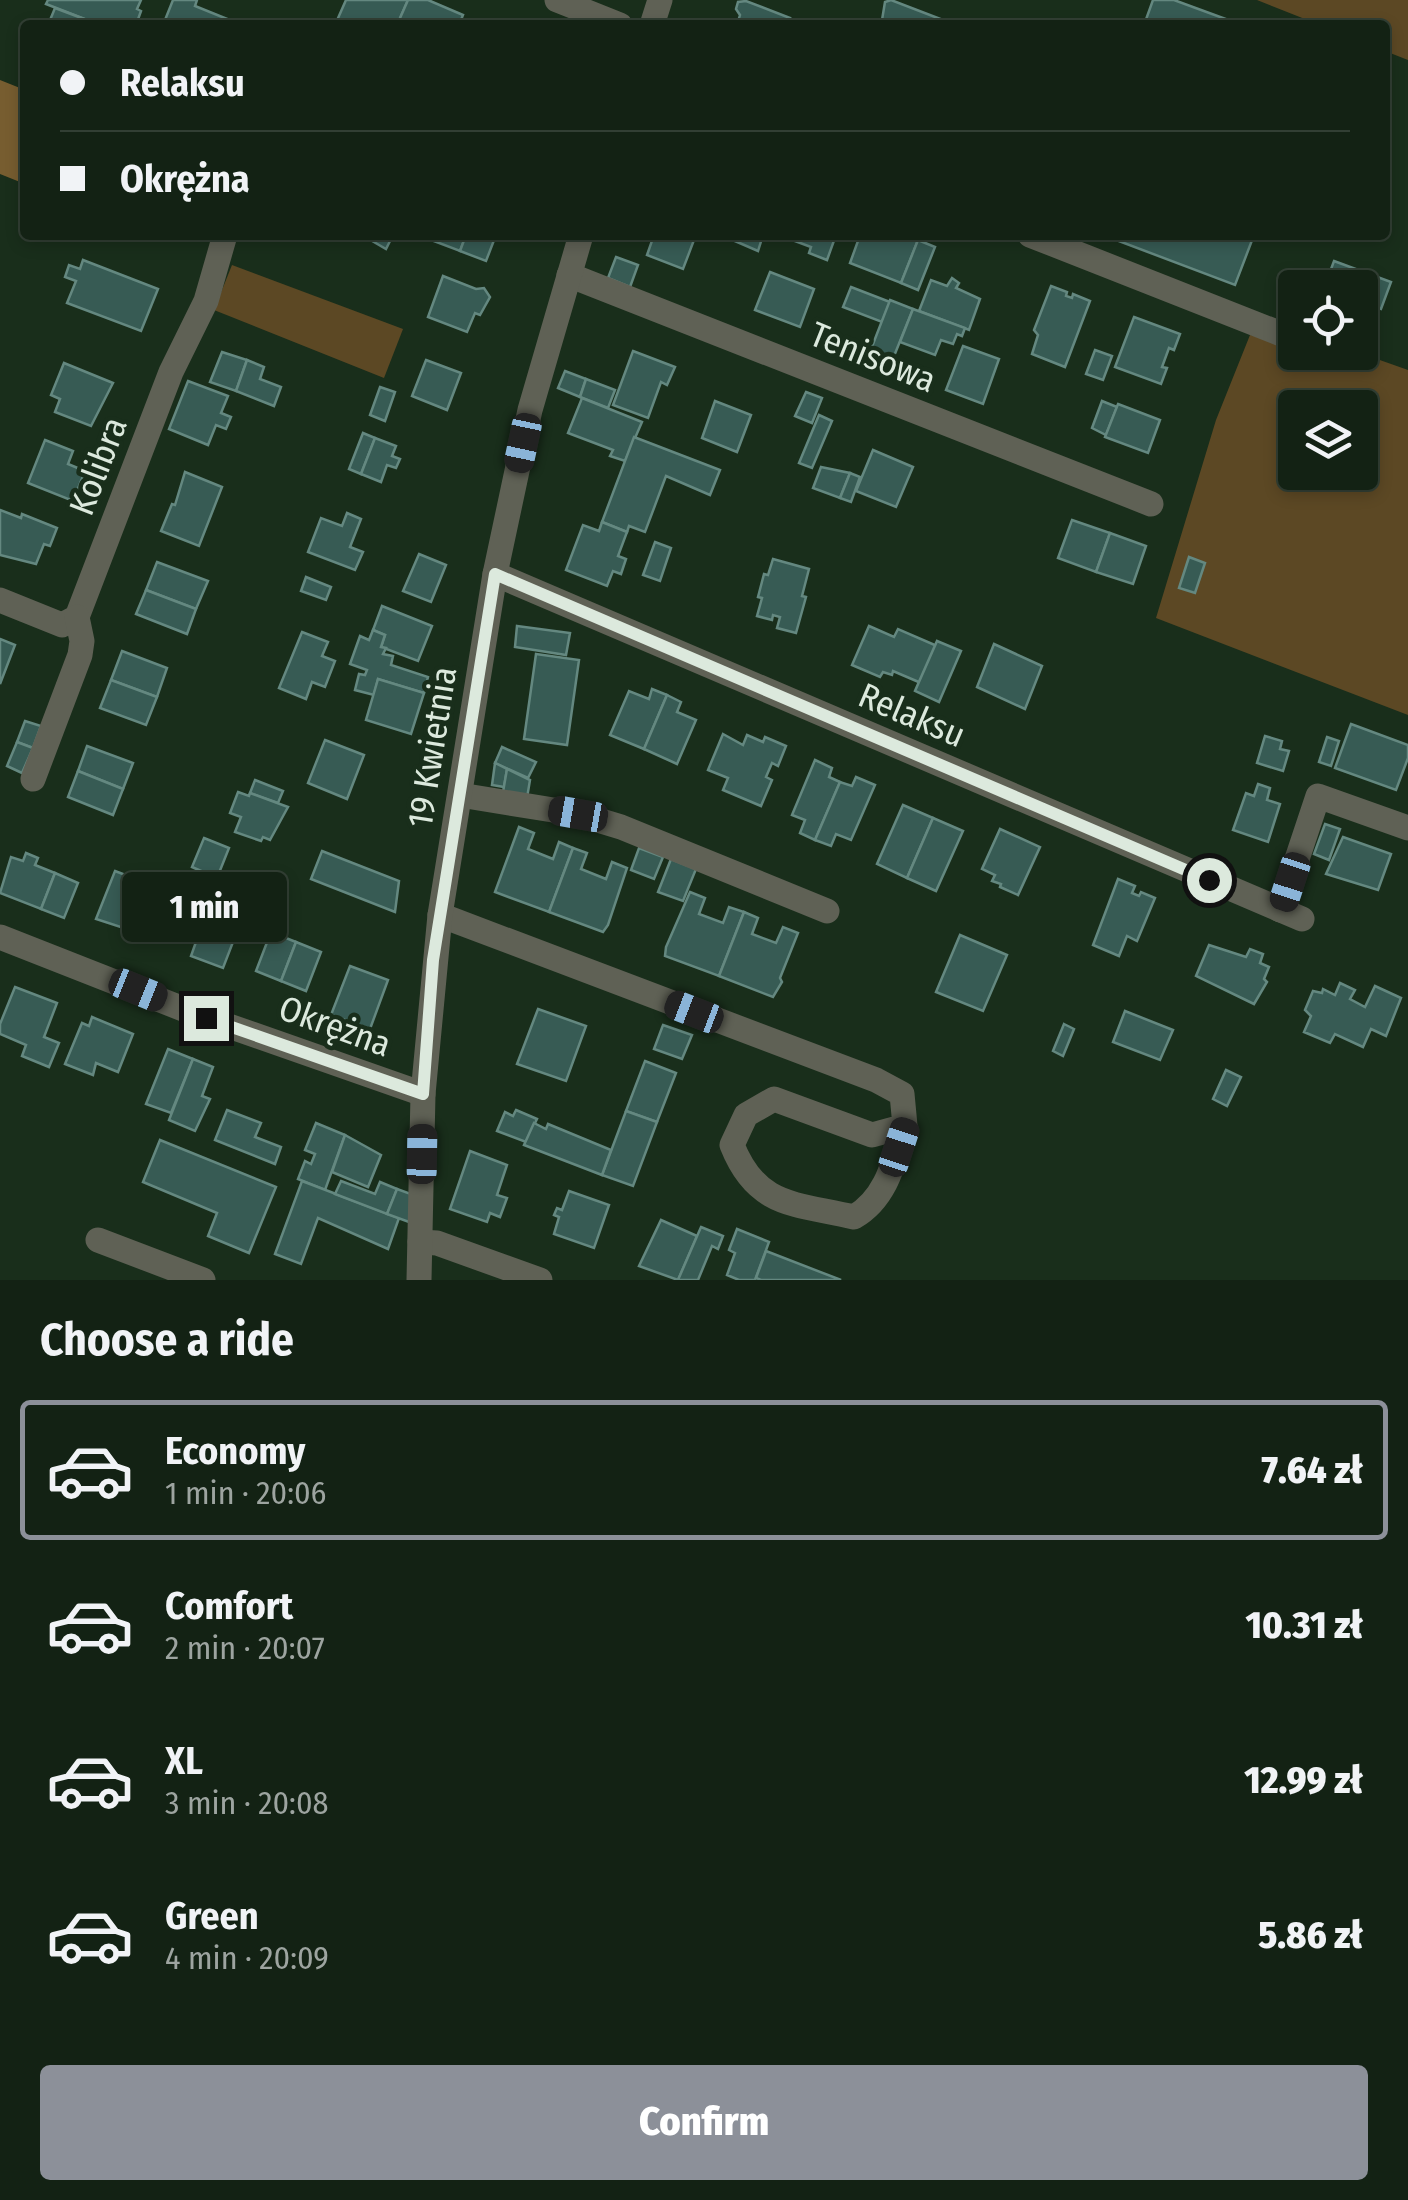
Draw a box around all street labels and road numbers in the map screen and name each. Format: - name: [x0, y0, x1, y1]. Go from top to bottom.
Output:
- street label: Tenisowa: [804, 313, 942, 401]
- street label: Kolibra: [60, 411, 136, 521]
- street label: 19 Kwietnia: [399, 664, 465, 830]
- street label: Relaksu: [852, 674, 972, 756]
- street label: Okrężna: [273, 986, 397, 1066]

